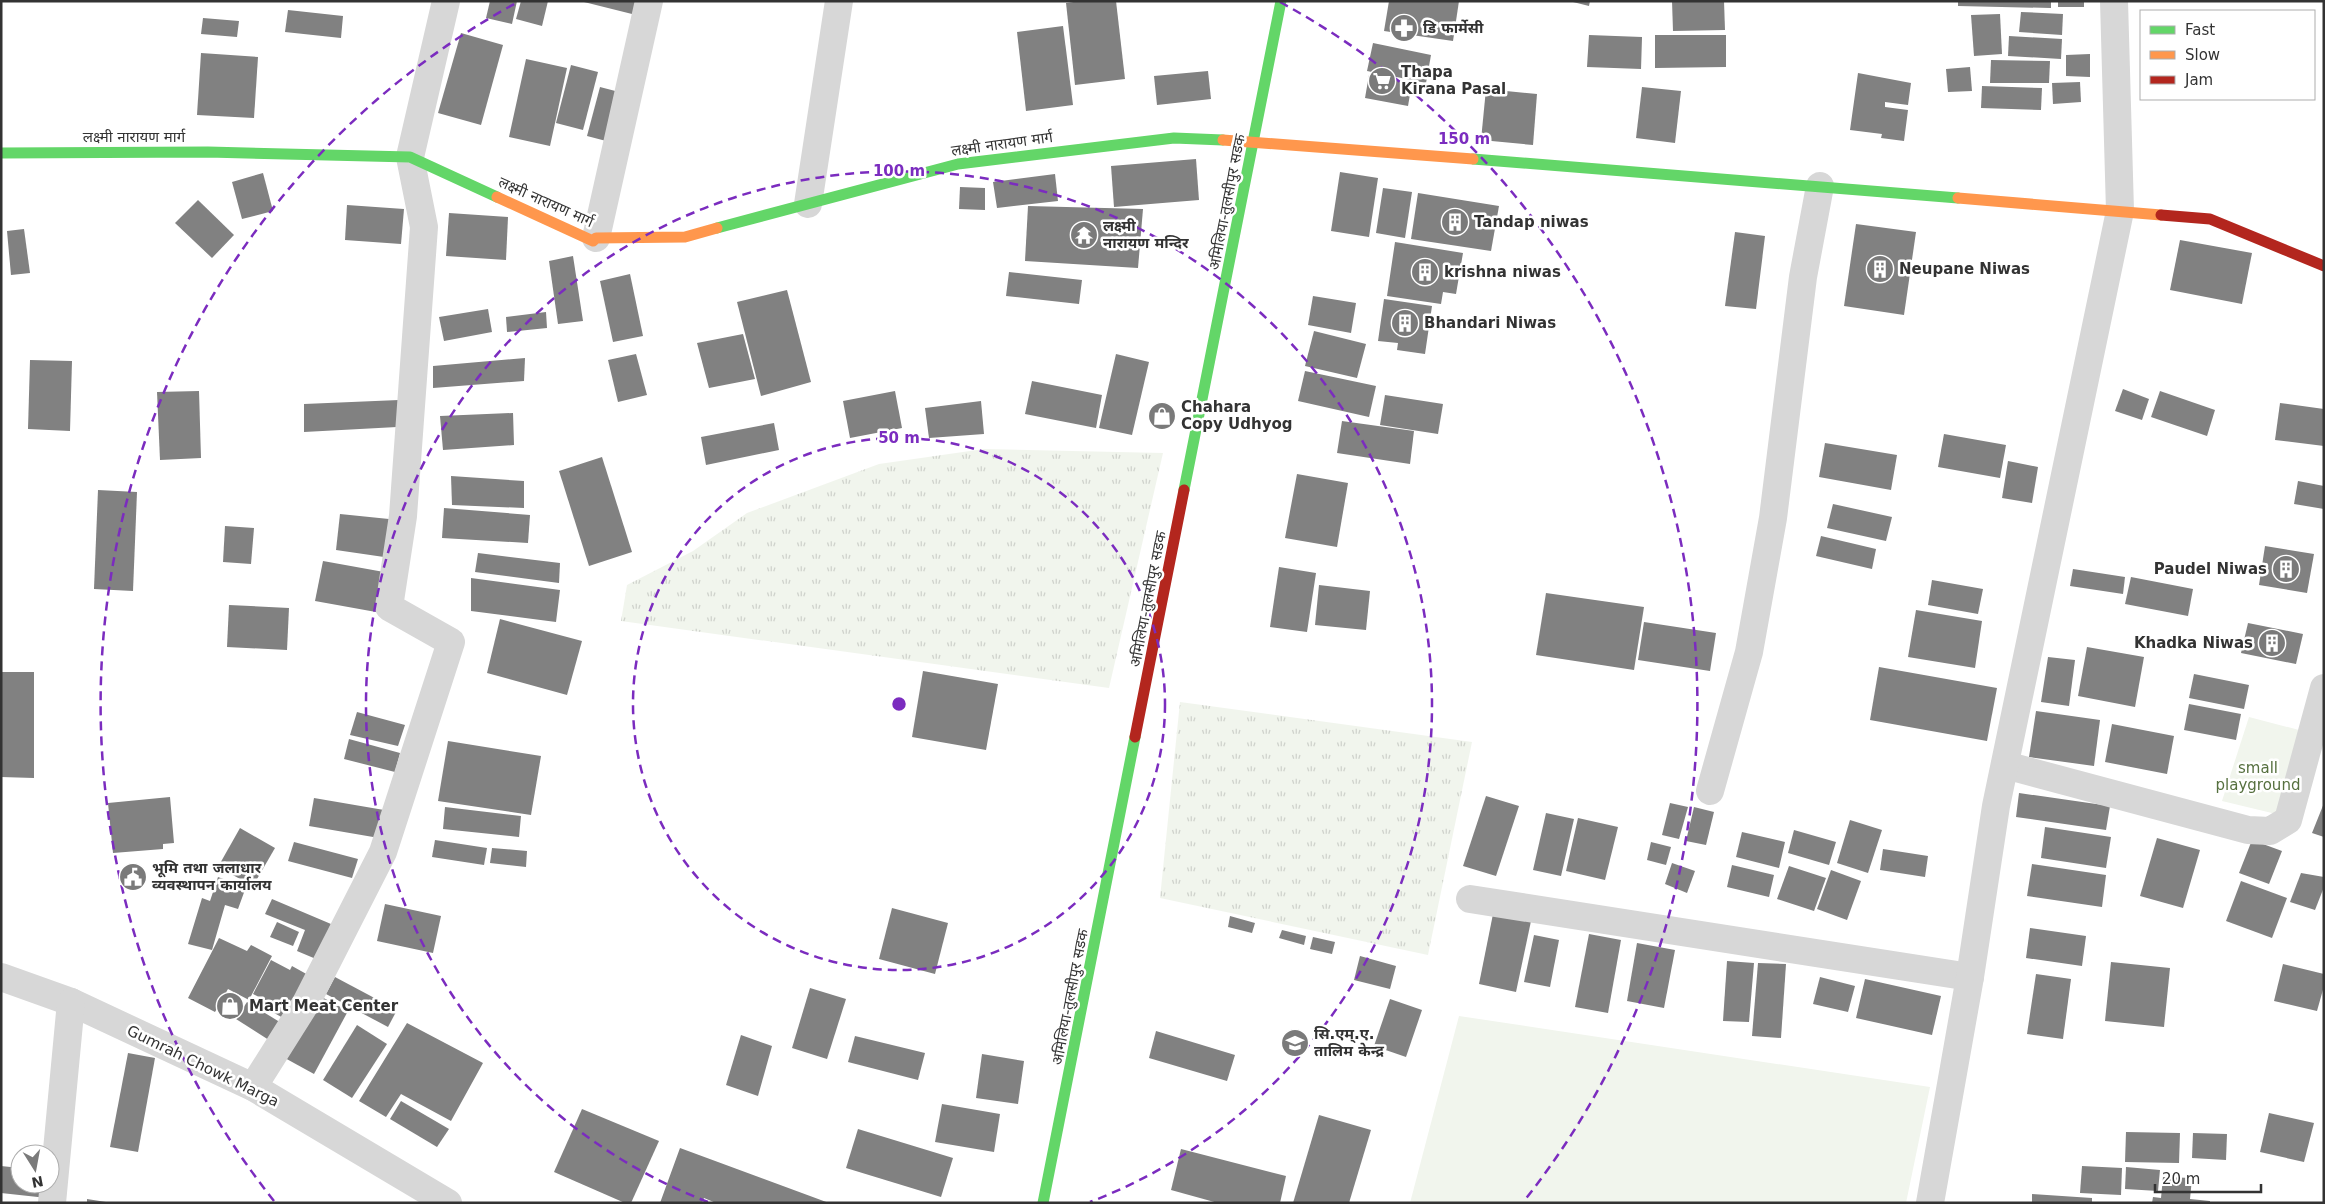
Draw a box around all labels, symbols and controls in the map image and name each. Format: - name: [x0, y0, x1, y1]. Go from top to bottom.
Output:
- legend: [2140, 10, 2315, 100]
- pharmacy icon: डि फार्मेसी: [1389, 13, 1419, 43]
- place label: डि फार्मेसी: [1423, 19, 1484, 37]
- text: Fast: [2185, 21, 2215, 39]
- text: Slow: [2185, 46, 2220, 64]
- place label: Thapa Kirana Pasal: [1401, 63, 1506, 98]
- supermarket icon: Thapa Kirana Pasal: [1367, 66, 1397, 96]
- text: Jam: [2184, 71, 2213, 89]
- street label: लक्ष्मी नारायण मार्ग: [83, 128, 186, 146]
- street label: लक्ष्मी नारायण मार्ग: [950, 128, 1055, 160]
- text: 150 m: [1438, 130, 1490, 148]
- street label: अमिलिया-तुलसीपुर सडक: [1205, 132, 1250, 272]
- text: 100 m: [873, 162, 925, 180]
- street label: लक्ष्मी नारायण मार्ग: [496, 173, 597, 231]
- building icon: Tandap niwas: [1440, 207, 1470, 237]
- place label: Tandap niwas: [1474, 213, 1589, 231]
- place label: लक्ष्मी नारायण मन्दिर: [1103, 217, 1189, 252]
- temple icon: लक्ष्मी नारायण मन्दिर: [1069, 220, 1099, 250]
- building icon: Neupane Niwas: [1865, 254, 1895, 284]
- building icon: krishna niwas: [1410, 257, 1440, 287]
- place label: Neupane Niwas: [1899, 260, 2030, 278]
- place label: krishna niwas: [1444, 263, 1561, 281]
- building icon: Bhandari Niwas: [1390, 308, 1420, 338]
- place label: Bhandari Niwas: [1424, 314, 1556, 332]
- place label: Chahara Copy Udhyog: [1181, 398, 1292, 433]
- shop icon: Chahara Copy Udhyog: [1147, 401, 1177, 431]
- text: 50 m: [878, 429, 920, 447]
- street label: अमिलिया-तुलसीपुर सडक: [1126, 529, 1171, 669]
- building icon: Paudel Niwas: [2271, 554, 2301, 584]
- place label: Paudel Niwas: [2154, 560, 2267, 578]
- building icon: Khadka Niwas: [2257, 628, 2287, 658]
- place label: Khadka Niwas: [2134, 634, 2253, 652]
- centre of rings: [890, 695, 908, 713]
- park label: small playground: [2216, 759, 2300, 794]
- place label: भूमि तथा जलाधार व्यवस्थापन कार्यालय: [151, 859, 272, 894]
- public building icon: भूमि तथा जलाधार व्यवस्थापन कार्यालय: [118, 862, 148, 892]
- street label: अमिलिया-तुलसीपुर सडक: [1048, 927, 1093, 1067]
- shop icon: Mart Meat Center: [215, 991, 245, 1021]
- place label: Mart Meat Center: [249, 997, 399, 1015]
- street label: Gumrah Chowk Marga: [124, 1021, 282, 1111]
- place label: सि.एम्.ए. तालिम केन्द्र: [1314, 1025, 1385, 1060]
- school or university icon: सि.एम्.ए. तालिम केन्द्र: [1280, 1028, 1310, 1058]
- north arrow: [10, 1144, 60, 1194]
- scale bar: [2155, 1162, 2261, 1194]
- text: 20 m: [2162, 1170, 2200, 1188]
- text: N: [30, 1173, 45, 1191]

